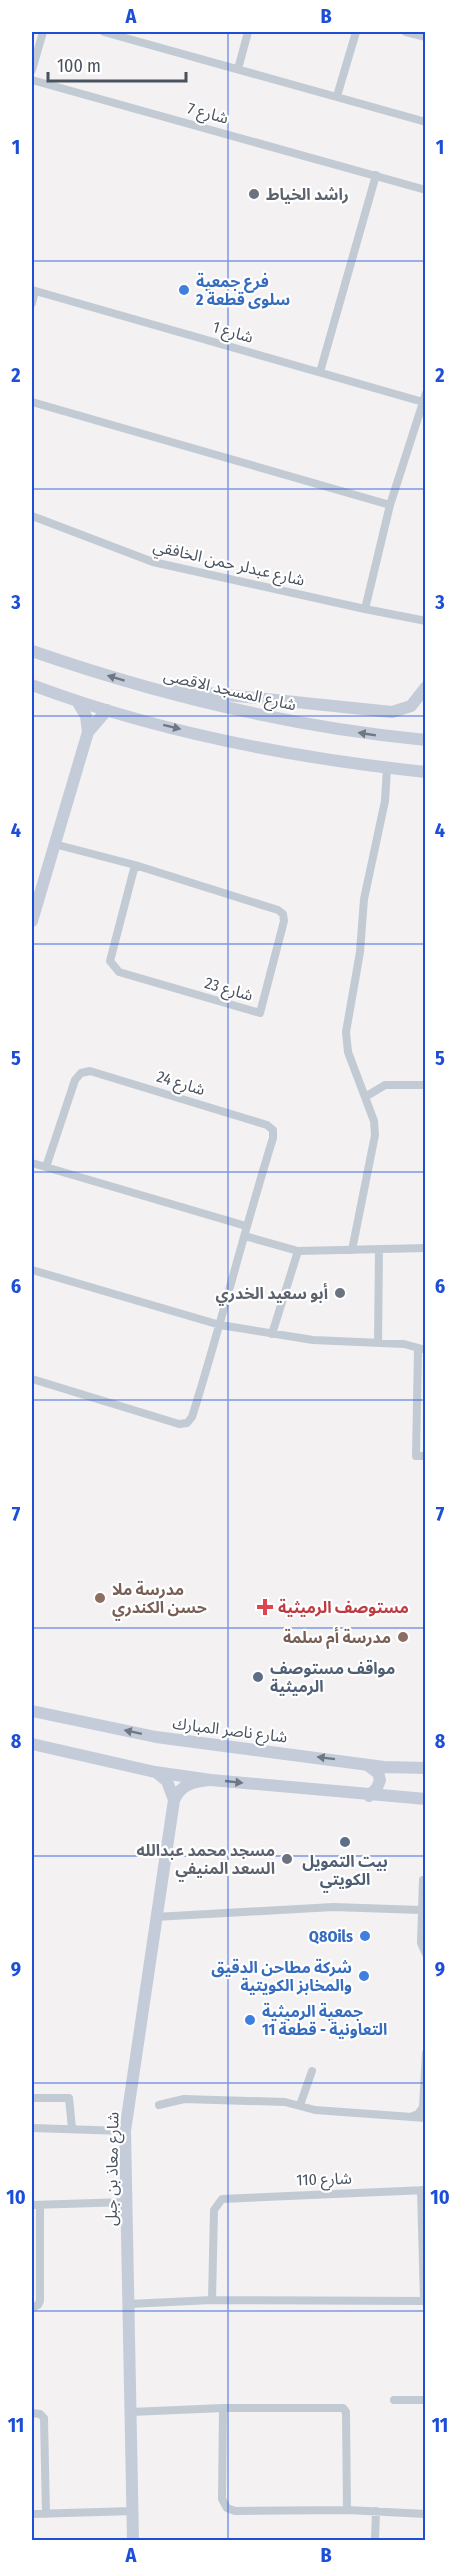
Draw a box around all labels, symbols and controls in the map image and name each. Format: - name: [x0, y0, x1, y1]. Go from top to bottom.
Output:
- text: A: [125, 4, 138, 28]
- text: B: [320, 4, 332, 28]
- scale bar: [48, 45, 186, 83]
- text: 100 m: [57, 55, 101, 77]
- street label: شارع 7: [185, 98, 230, 130]
- text: 1: [12, 135, 20, 159]
- text: 1: [436, 135, 444, 159]
- place label: راشد الخياط: [266, 185, 349, 204]
- marker: راشد الخياط: [247, 187, 261, 201]
- place label: فرع جمعية سلوى قطعة 2: [195, 272, 290, 309]
- marker: فرع جمعية سلوى قطعة 2: [177, 283, 191, 297]
- street label: شارع 1: [210, 317, 255, 350]
- text: 2: [10, 363, 21, 387]
- text: 2: [434, 363, 445, 387]
- street label: شارع عبدلر حمن الخافقي: [151, 536, 307, 593]
- text: 3: [10, 590, 21, 614]
- text: 3: [434, 590, 445, 614]
- street label: شارع المسجد الاقصى: [161, 666, 298, 717]
- one-way arrow: [107, 673, 125, 682]
- one-way arrow: [163, 722, 181, 732]
- one-way arrow: [358, 729, 377, 738]
- text: 4: [11, 818, 21, 842]
- text: 4: [435, 818, 445, 842]
- street label: شارع 23: [202, 973, 255, 1008]
- text: 5: [11, 1046, 21, 1070]
- text: 5: [435, 1046, 445, 1070]
- street label: شارع 24: [154, 1067, 207, 1102]
- text: 6: [11, 1274, 21, 1298]
- text: 6: [435, 1274, 445, 1298]
- place label: أبو سعيد الخدري: [215, 1283, 328, 1306]
- marker: أبو سعيد الخدري: [333, 1286, 347, 1300]
- text: 7: [12, 1502, 21, 1526]
- text: 7: [436, 1502, 445, 1526]
- place label: مدرسة ملا حسن الكندري: [112, 1580, 207, 1620]
- marker: مدرسة ملا حسن الكندري: [93, 1591, 107, 1605]
- marker: مستوصف الرميثية: [256, 1598, 274, 1616]
- place label: مستوصف الرميثية: [278, 1598, 409, 1617]
- place label: مدرسة أم سلمة: [283, 1627, 391, 1649]
- marker: مدرسة أم سلمة: [396, 1630, 410, 1644]
- place label: مواقف مستوصف الرميثية: [270, 1659, 395, 1696]
- marker: مواقف مستوصف الرميثية: [251, 1670, 265, 1684]
- street label: شارع ناصر المبارك: [171, 1714, 288, 1749]
- one-way arrow: [123, 1727, 142, 1736]
- text: 8: [11, 1729, 22, 1753]
- text: 8: [435, 1729, 446, 1753]
- one-way arrow: [316, 1753, 335, 1763]
- one-way arrow: [225, 1777, 244, 1787]
- marker: بيت التمويل الكويتي: [338, 1835, 352, 1849]
- place label: مسجد محمد عبدالله السعد المنيفي: [137, 1841, 275, 1881]
- marker: مسجد محمد عبدالله السعد المنيفي: [280, 1852, 294, 1866]
- place label: بيت التمويل الكويتي: [302, 1852, 388, 1892]
- place label: Q8Oils: [309, 1927, 353, 1946]
- marker: Q8Oils: [358, 1929, 372, 1943]
- text: 9: [11, 1957, 21, 1981]
- text: 9: [435, 1957, 445, 1981]
- place label: شركة مطاحن الدقيق والمخابز الكويتية: [211, 1958, 352, 1995]
- marker: شركة مطاحن الدقيق والمخابز الكويتية: [357, 1969, 371, 1983]
- place label: جمعية الرميثية التعاونية - قطعة 11: [262, 2002, 387, 2039]
- marker: جمعية الرميثية التعاونية - قطعة 11: [243, 2013, 257, 2027]
- street label: شارع معاذ بن جبل: [102, 2112, 125, 2226]
- street label: شارع 110: [296, 2169, 352, 2192]
- text: 10: [6, 2185, 26, 2209]
- text: 10: [430, 2185, 450, 2209]
- text: 11: [8, 2413, 24, 2437]
- text: 11: [432, 2413, 448, 2437]
- text: A: [125, 2543, 138, 2567]
- text: B: [320, 2543, 332, 2567]

